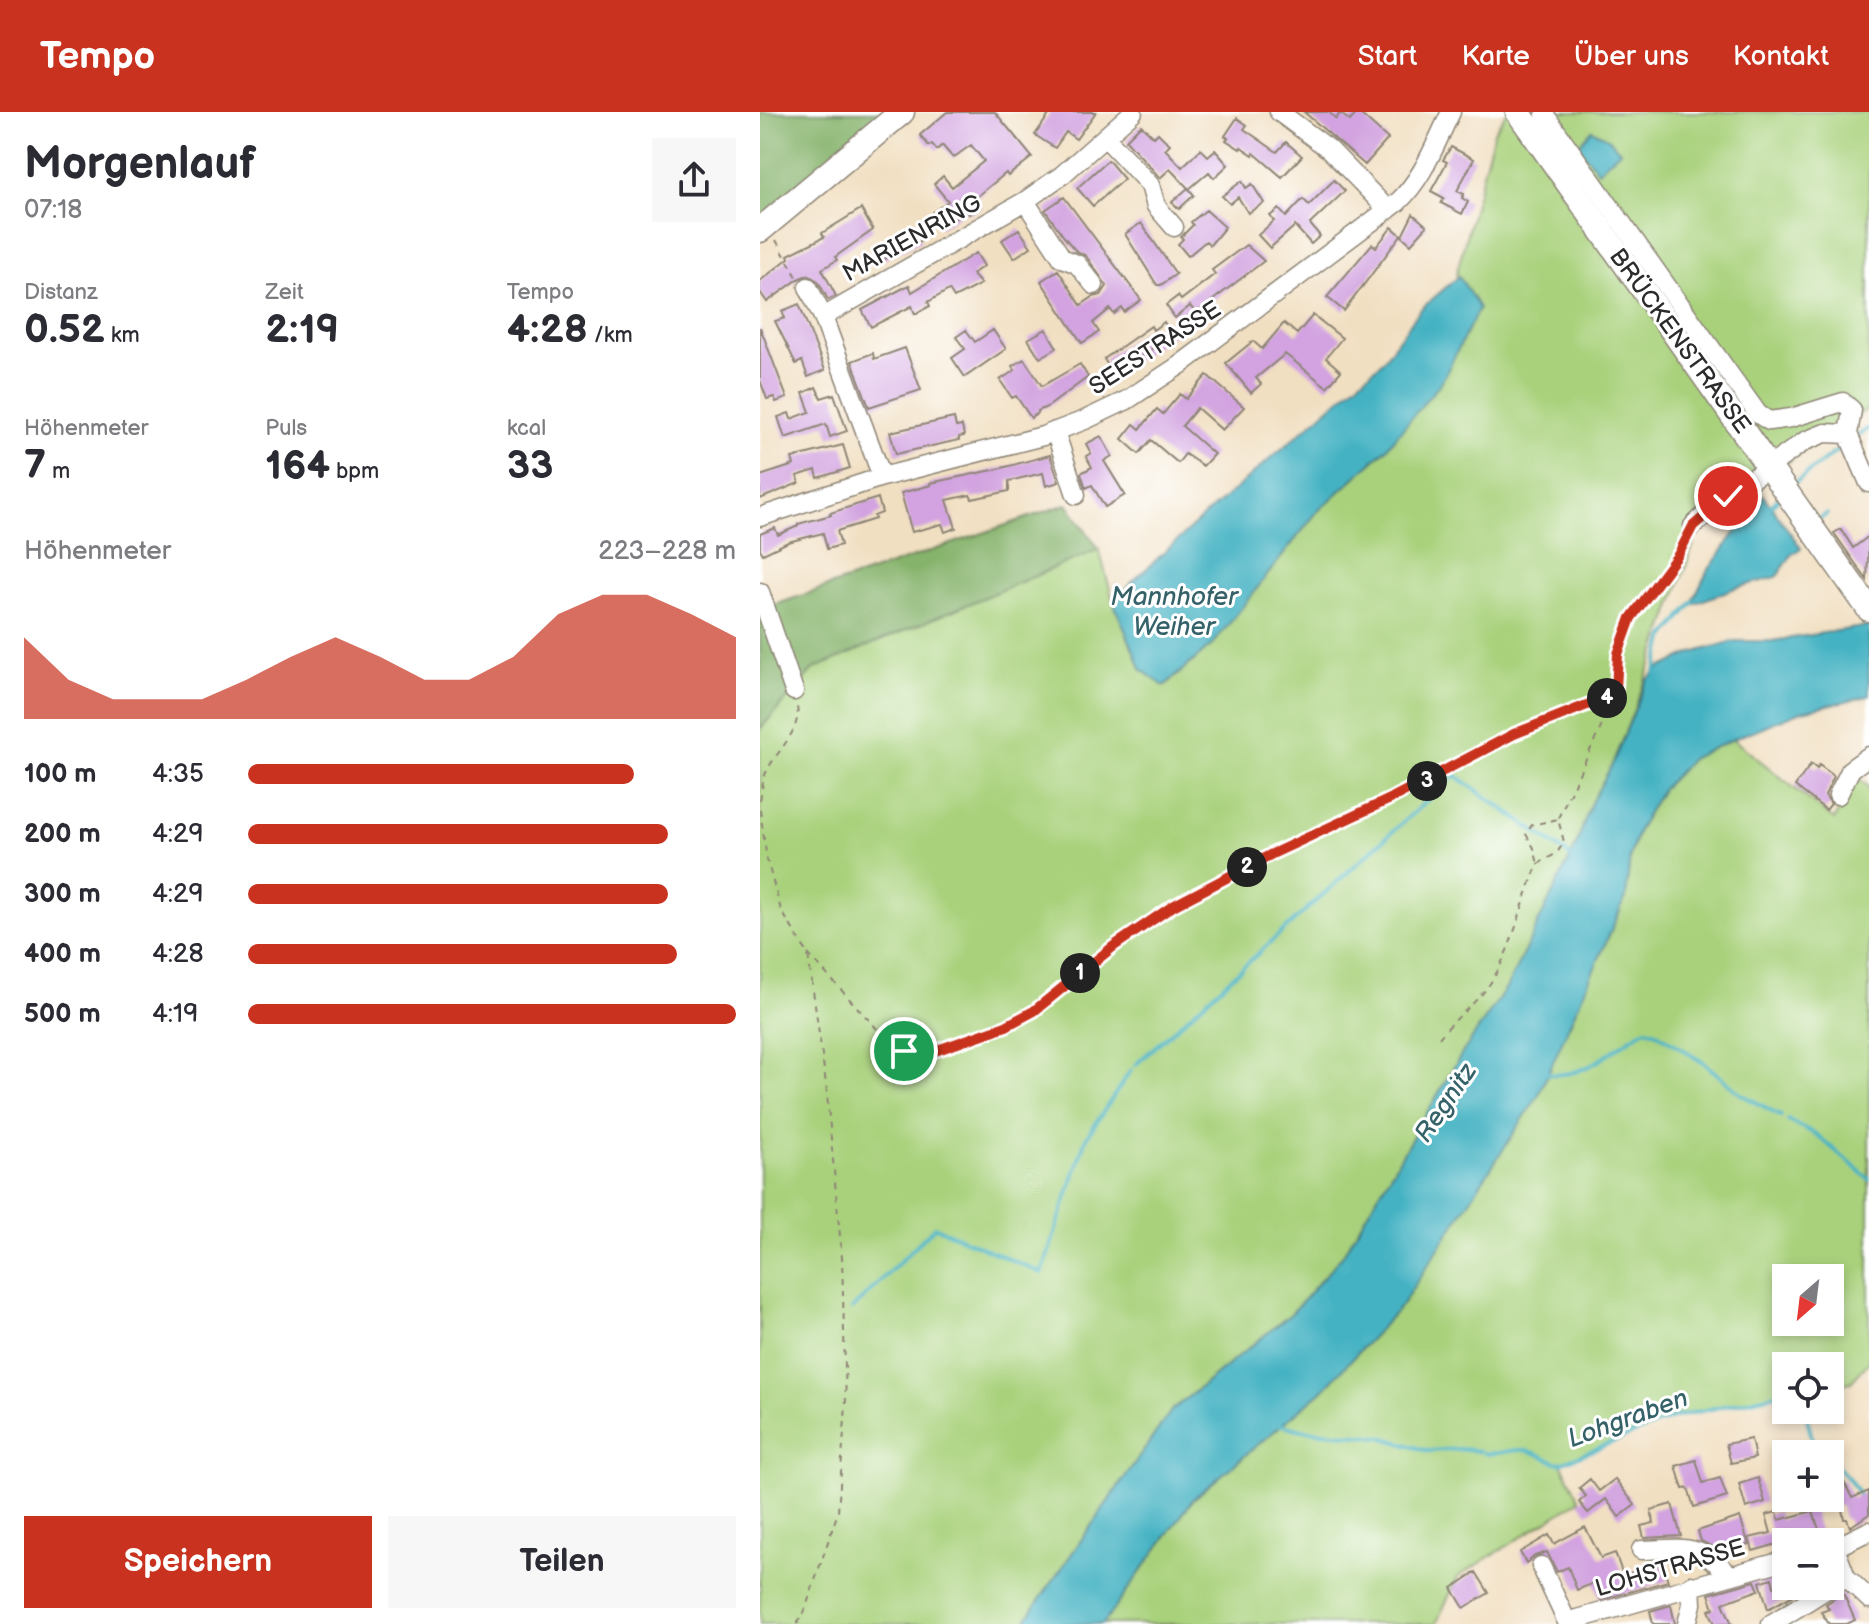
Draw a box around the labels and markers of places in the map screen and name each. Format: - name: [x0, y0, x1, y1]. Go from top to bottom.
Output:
- pin: [1694, 462, 1762, 530]
- pin: 4: [1587, 678, 1627, 718]
- pin: 3: [1407, 761, 1447, 801]
- pin: 2: [1227, 847, 1267, 887]
- pin: 1: [1060, 953, 1100, 993]
- pin: [870, 1017, 938, 1085]

